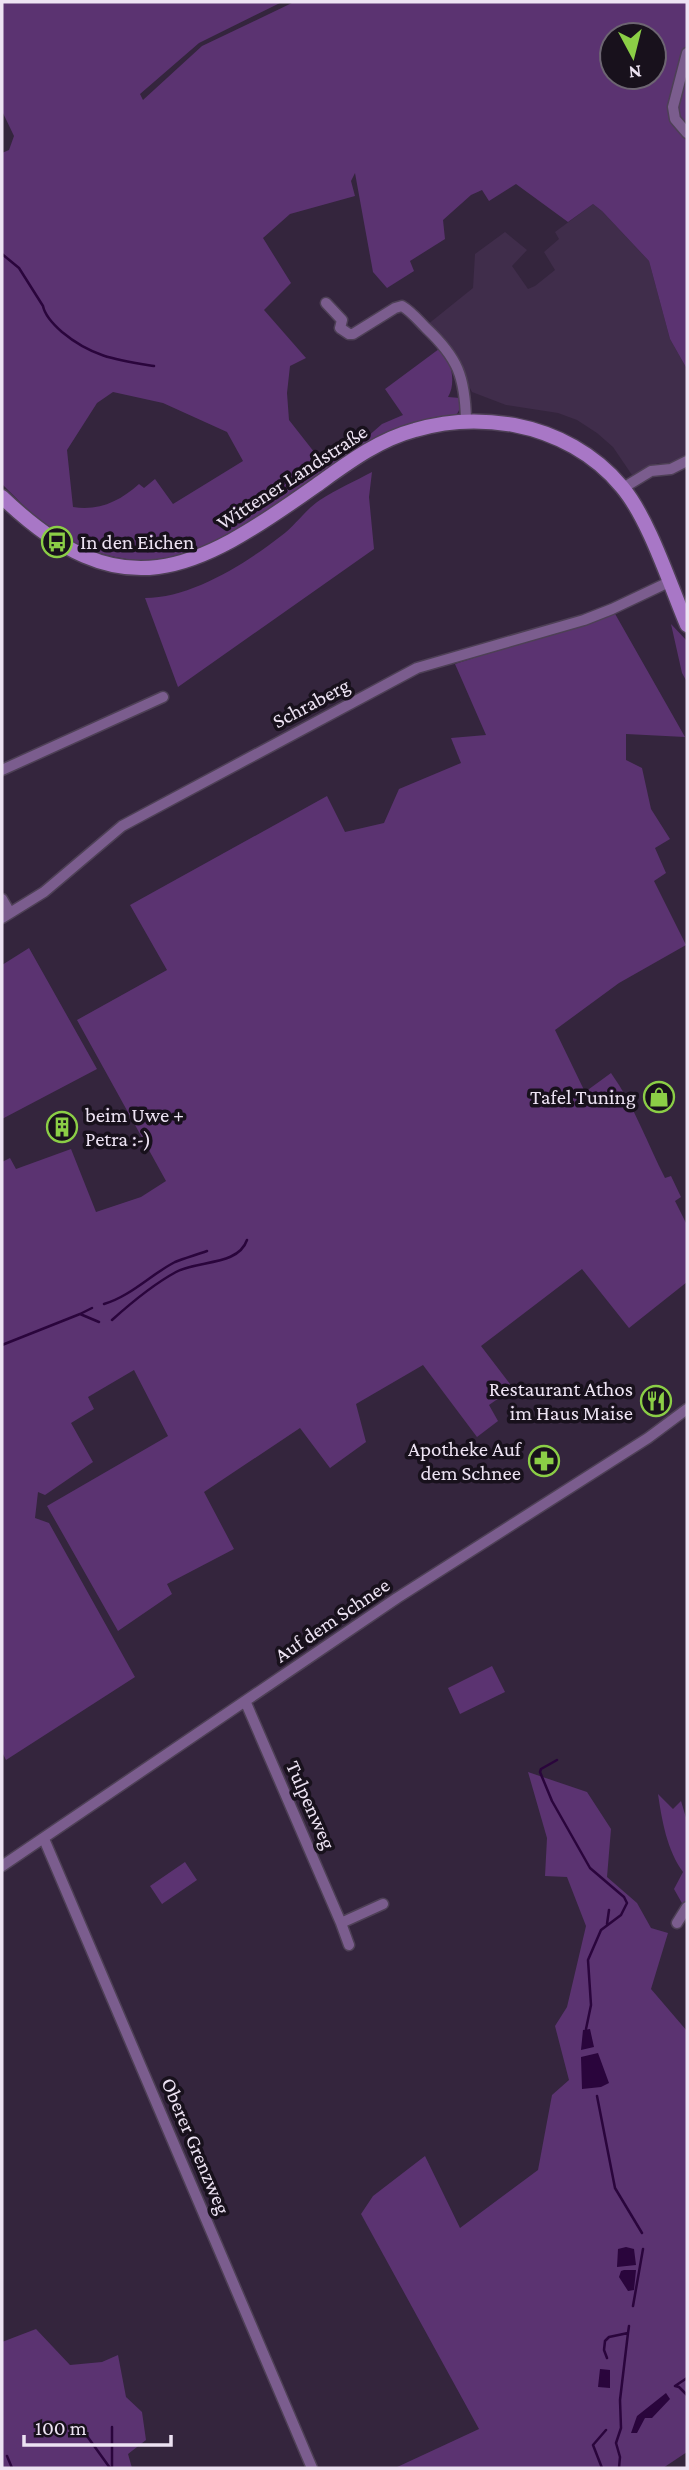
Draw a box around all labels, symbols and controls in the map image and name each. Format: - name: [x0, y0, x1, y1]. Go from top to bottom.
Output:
- north arrow: [598, 21, 668, 91]
- text: N: [627, 61, 643, 84]
- street label: Wittener Landstraße: [212, 419, 372, 535]
- bus stop icon: In den Eichen: [40, 525, 74, 559]
- place label: In den Eichen: [80, 530, 194, 554]
- street label: Schraberg: [268, 673, 354, 733]
- shop icon: Tafel Tuning: [642, 1080, 676, 1114]
- place label: Tafel Tuning: [530, 1085, 636, 1109]
- place label: beim Uwe + Petra :-): [85, 1103, 184, 1151]
- building icon: beim Uwe + Petra :-): [45, 1110, 79, 1144]
- place label: Restaurant Athos im Haus Maise: [489, 1377, 633, 1425]
- restaurant icon: Restaurant Athos im Haus Maise: [639, 1384, 673, 1418]
- place label: Apotheke Auf dem Schnee: [408, 1437, 523, 1485]
- pharmacy icon: Apotheke Auf dem Schnee: [527, 1444, 561, 1478]
- street label: Auf dem Schnee: [270, 1573, 394, 1667]
- street label: Tulpenweg: [281, 1757, 341, 1853]
- street label: Oberer Grenzweg: [156, 2074, 236, 2218]
- scale bar: [24, 2404, 172, 2448]
- text: 100 m: [35, 2416, 87, 2440]

